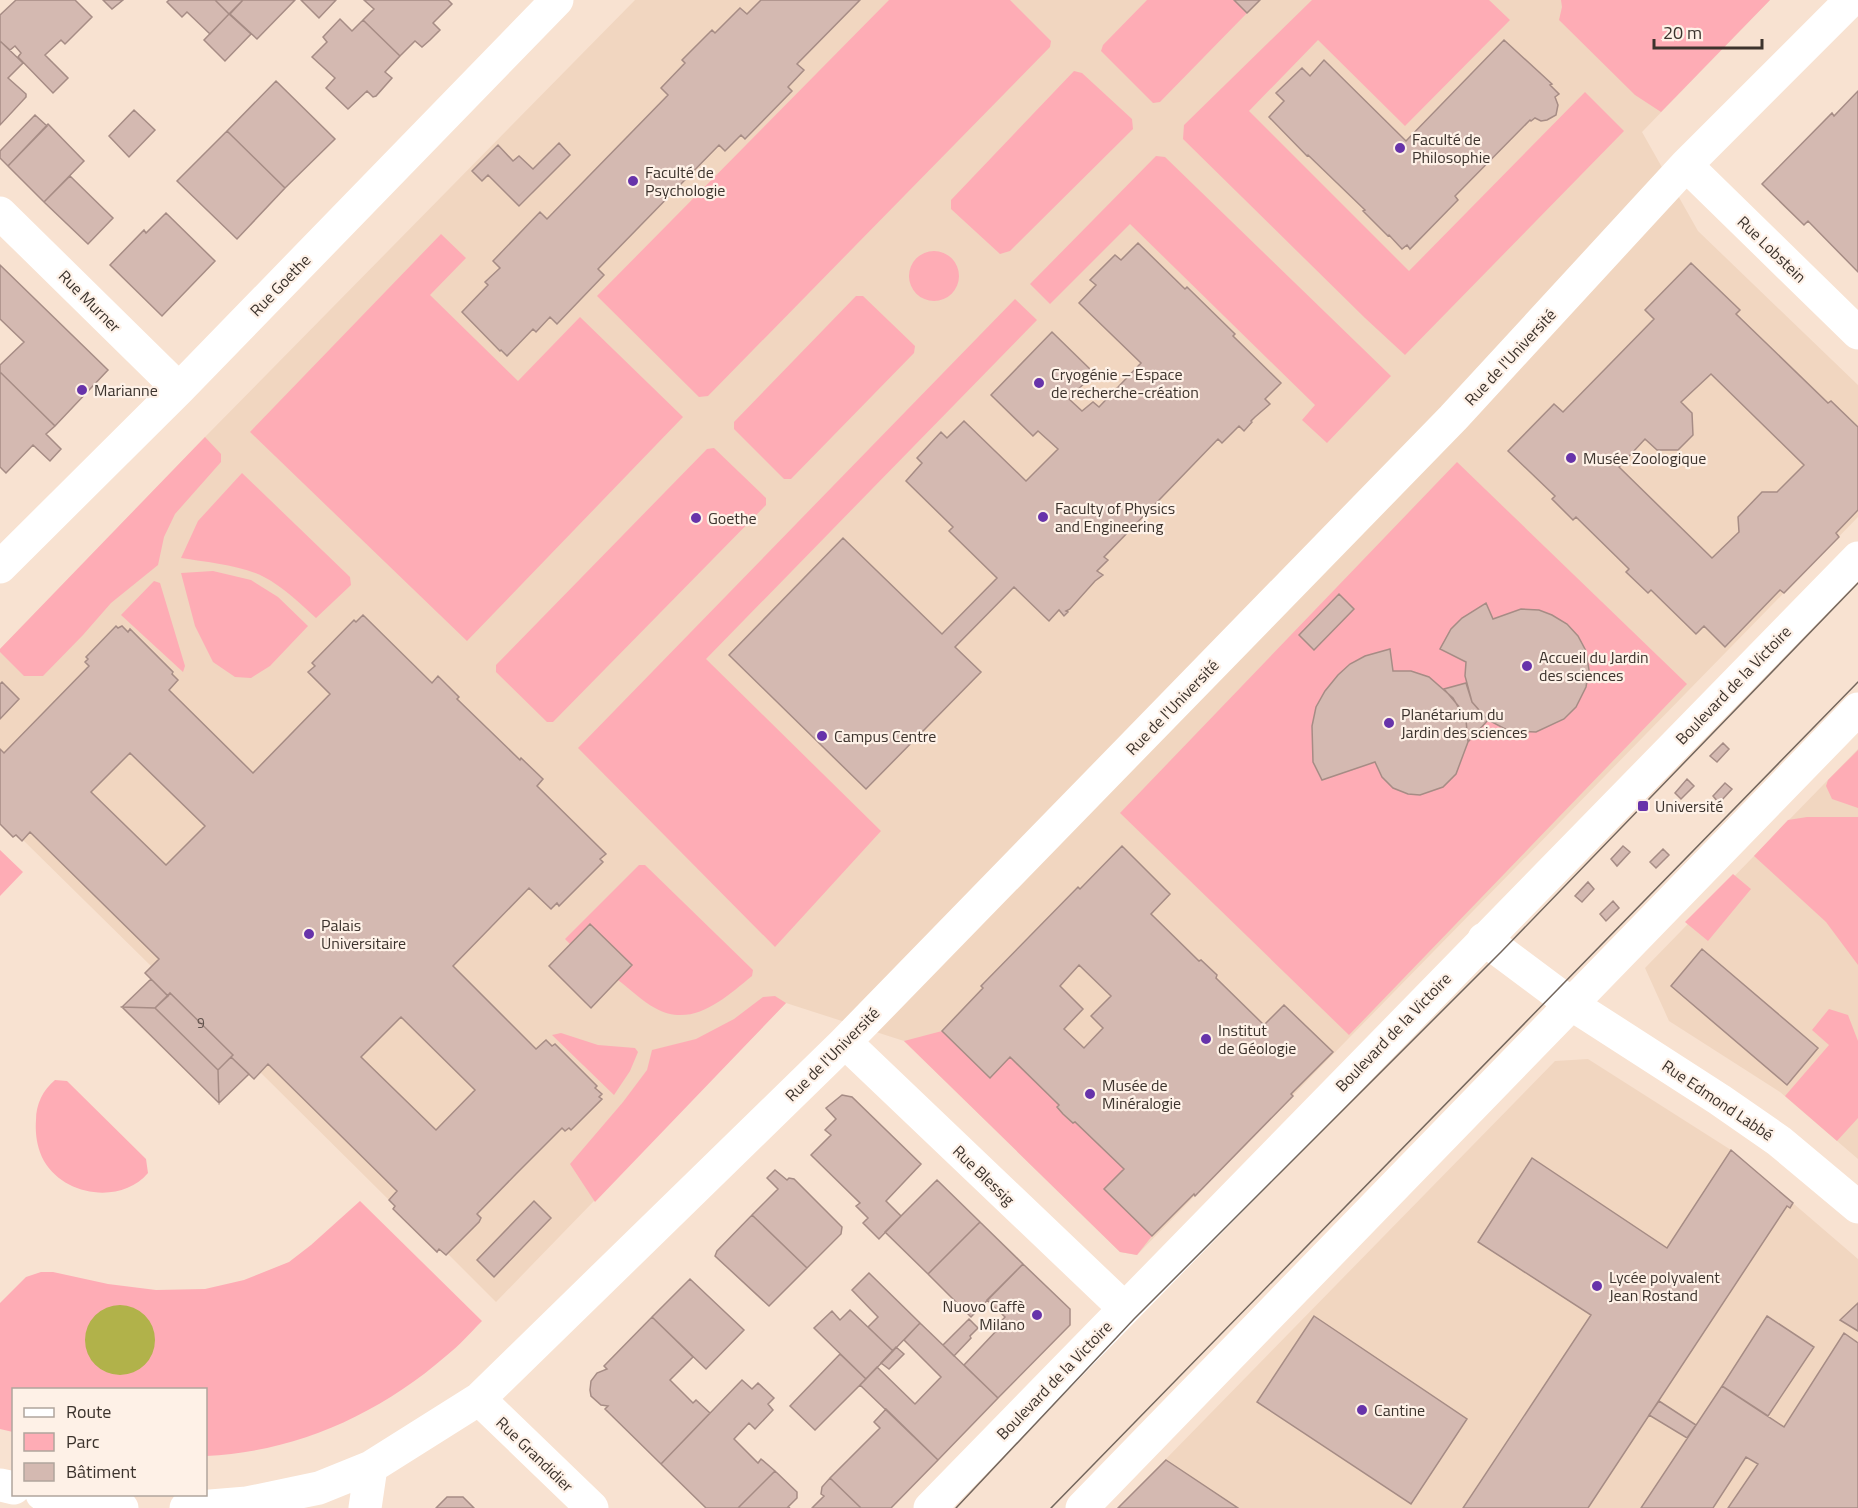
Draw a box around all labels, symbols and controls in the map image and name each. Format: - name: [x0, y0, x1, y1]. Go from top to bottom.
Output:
- scale bar: [1654, 12, 1762, 50]
- text: 20 m: [1663, 19, 1702, 46]
- place label: Faculté de Philosophie: [1412, 127, 1490, 169]
- marker: Faculté de Philosophie: [1393, 141, 1407, 155]
- place label: Faculté de Psychologie: [645, 160, 725, 202]
- marker: Faculté de Psychologie: [626, 174, 640, 188]
- street label: Rue Lobstein: [1732, 210, 1812, 288]
- street label: Rue Goethe: [244, 248, 316, 322]
- street label: Rue Murner: [53, 264, 127, 338]
- street label: Rue de l'Université: [1459, 303, 1561, 411]
- place label: Cryogénie – Espace de recherche-création: [1051, 362, 1199, 404]
- marker: Cryogénie – Espace de recherche-création: [1032, 376, 1046, 390]
- place label: Marianne: [94, 378, 158, 402]
- marker: Marianne: [75, 383, 89, 397]
- place label: Musée Zoologique: [1583, 446, 1706, 470]
- marker: Musée Zoologique: [1564, 451, 1578, 465]
- place label: Faculty of Physics and Engineering: [1055, 496, 1175, 538]
- place label: Goethe: [708, 506, 757, 530]
- marker: Faculty of Physics and Engineering: [1036, 510, 1050, 524]
- marker: Goethe: [689, 511, 703, 525]
- street label: Boulevard de la Victoire: [1670, 620, 1796, 750]
- place label: Accueil du Jardin des sciences: [1539, 645, 1649, 687]
- street label: Rue de l'Université: [1120, 654, 1224, 760]
- marker: Accueil du Jardin des sciences: [1520, 659, 1534, 673]
- place label: Planétarium du Jardin des sciences: [1401, 702, 1528, 744]
- marker: Planétarium du Jardin des sciences: [1382, 716, 1396, 730]
- place label: Campus Centre: [834, 724, 936, 748]
- marker: Campus Centre: [815, 729, 829, 743]
- place label: Université: [1655, 794, 1723, 818]
- marker: Université: [1636, 799, 1650, 813]
- place label: Palais Universitaire: [321, 913, 406, 955]
- marker: Palais Universitaire: [302, 927, 316, 941]
- street label: Boulevard de la Victoire: [1330, 967, 1456, 1097]
- street label: Rue de l'Université: [779, 1001, 885, 1107]
- house number: 9: [197, 1012, 205, 1033]
- place label: Institut de Géologie: [1218, 1018, 1296, 1060]
- marker: Institut de Géologie: [1199, 1032, 1213, 1046]
- street label: Rue Edmond Labbé: [1657, 1054, 1779, 1146]
- place label: Musée de Minéralogie: [1102, 1073, 1181, 1115]
- marker: Musée de Minéralogie: [1083, 1087, 1097, 1101]
- street label: Rue Blessig: [948, 1139, 1020, 1211]
- place label: Lycée polyvalent Jean Rostand: [1609, 1265, 1720, 1307]
- marker: Lycée polyvalent Jean Rostand: [1590, 1279, 1604, 1293]
- place label: Nuovo Caffè Milano: [943, 1294, 1025, 1336]
- marker: Nuovo Caffè Milano: [1030, 1308, 1044, 1322]
- street label: Boulevard de la Victoire: [991, 1315, 1117, 1445]
- legend: [12, 1388, 207, 1496]
- text: Route: [66, 1398, 111, 1425]
- place label: Cantine: [1374, 1398, 1425, 1422]
- marker: Cantine: [1355, 1403, 1369, 1417]
- street label: Rue Grandidier: [491, 1411, 579, 1497]
- text: Parc: [66, 1428, 100, 1455]
- text: Bâtiment: [66, 1458, 137, 1485]

